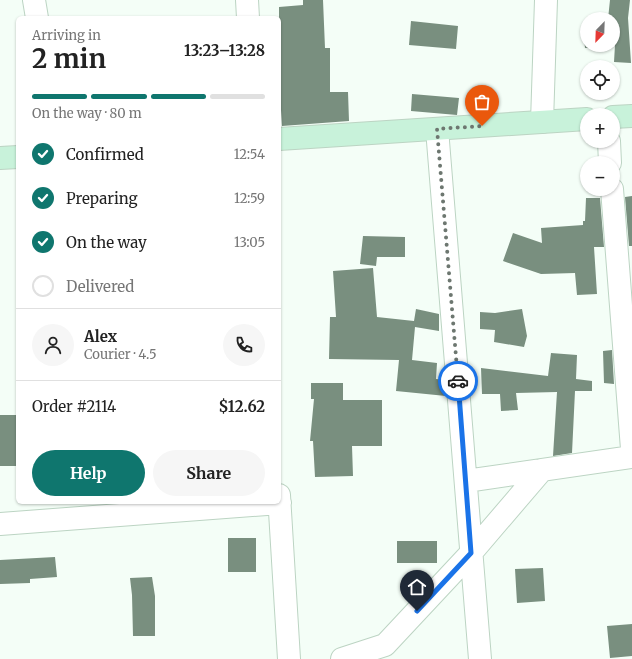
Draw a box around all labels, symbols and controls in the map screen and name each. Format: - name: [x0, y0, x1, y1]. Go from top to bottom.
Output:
- north arrow: [580, 12, 620, 52]
- map controls: [580, 12, 620, 196]
- text: Arriving in: [32, 27, 101, 44]
- text: 13:23–13:28: [184, 41, 265, 60]
- text: 2 min: [32, 42, 106, 75]
- button: locate: [580, 60, 620, 100]
- pin: [465, 85, 499, 126]
- icon: bag: [471, 91, 493, 113]
- text: On the way · 80 m: [32, 105, 142, 122]
- button: +: [580, 108, 620, 148]
- icon: check: [32, 143, 54, 165]
- text: Confirmed: [66, 145, 144, 164]
- text: 12:54: [234, 146, 265, 163]
- button: −: [580, 156, 620, 196]
- icon: check: [32, 187, 54, 209]
- text: Preparing: [66, 189, 138, 208]
- text: 12:59: [234, 190, 265, 207]
- icon: check: [32, 231, 54, 253]
- text: On the way: [66, 233, 147, 252]
- text: 13:05: [234, 234, 265, 251]
- text: Delivered: [66, 277, 134, 296]
- button: person: [32, 324, 74, 366]
- button: phone: [223, 324, 265, 366]
- text: Alex: [84, 327, 117, 346]
- text: Courier · 4.5: [84, 346, 157, 363]
- courier: [438, 361, 478, 401]
- icon: car: [447, 370, 469, 392]
- text: Order #2114: [32, 397, 116, 416]
- text: $12.62: [218, 397, 265, 416]
- button: Help: [32, 450, 145, 496]
- button: Share: [153, 450, 265, 496]
- pin: [400, 570, 434, 611]
- icon: home: [406, 576, 428, 598]

